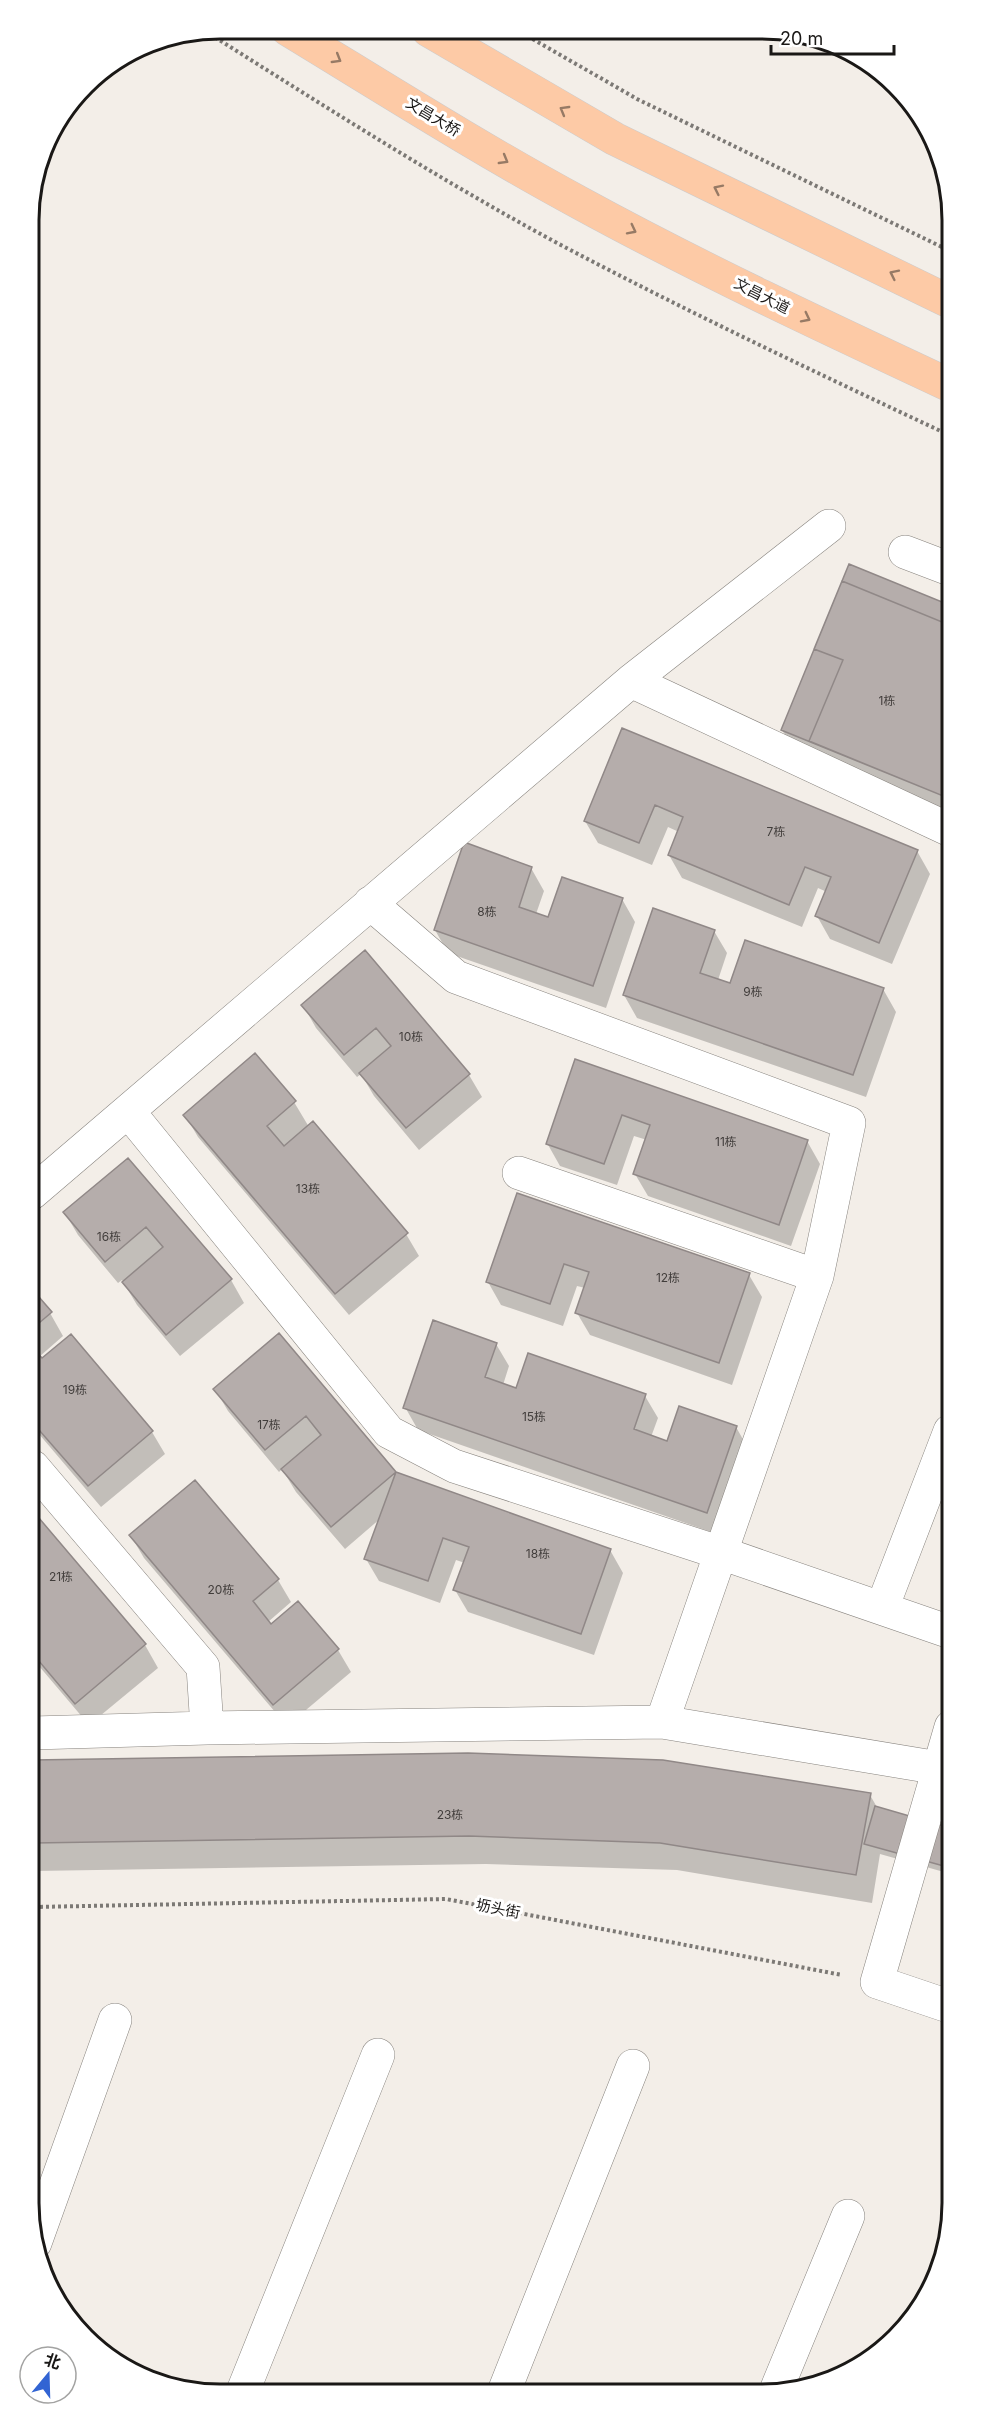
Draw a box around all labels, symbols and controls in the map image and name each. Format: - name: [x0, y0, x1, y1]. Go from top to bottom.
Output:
- scale bar: [771, 18, 894, 56]
- text: 20 m: [780, 28, 823, 49]
- one-way arrow: [331, 52, 341, 64]
- street label: 文昌大桥: [403, 93, 464, 140]
- one-way arrow: [560, 106, 570, 117]
- one-way arrow: [498, 152, 509, 164]
- one-way arrow: [714, 185, 725, 196]
- one-way arrow: [626, 223, 637, 234]
- one-way arrow: [889, 270, 900, 282]
- street label: 文昌大道: [731, 273, 793, 318]
- one-way arrow: [800, 311, 811, 322]
- house number: 1栋: [879, 693, 895, 708]
- house number: 7栋: [767, 824, 785, 839]
- house number: 8栋: [477, 904, 497, 919]
- house number: 9栋: [743, 984, 763, 999]
- house number: 10栋: [399, 1029, 423, 1044]
- house number: 11栋: [715, 1134, 737, 1149]
- house number: 13栋: [296, 1181, 320, 1196]
- house number: 16栋: [97, 1229, 121, 1244]
- house number: 12栋: [656, 1270, 680, 1285]
- house number: 19栋: [63, 1382, 87, 1397]
- house number: 15栋: [522, 1409, 546, 1424]
- house number: 17栋: [257, 1417, 281, 1432]
- house number: 18栋: [526, 1546, 550, 1561]
- house number: 21栋: [49, 1569, 73, 1584]
- house number: 20栋: [208, 1582, 234, 1597]
- house number: 23栋: [437, 1807, 463, 1822]
- street label: 坜头街: [474, 1895, 522, 1922]
- north arrow: [18, 2345, 78, 2405]
- text: 北: [42, 2349, 64, 2373]

